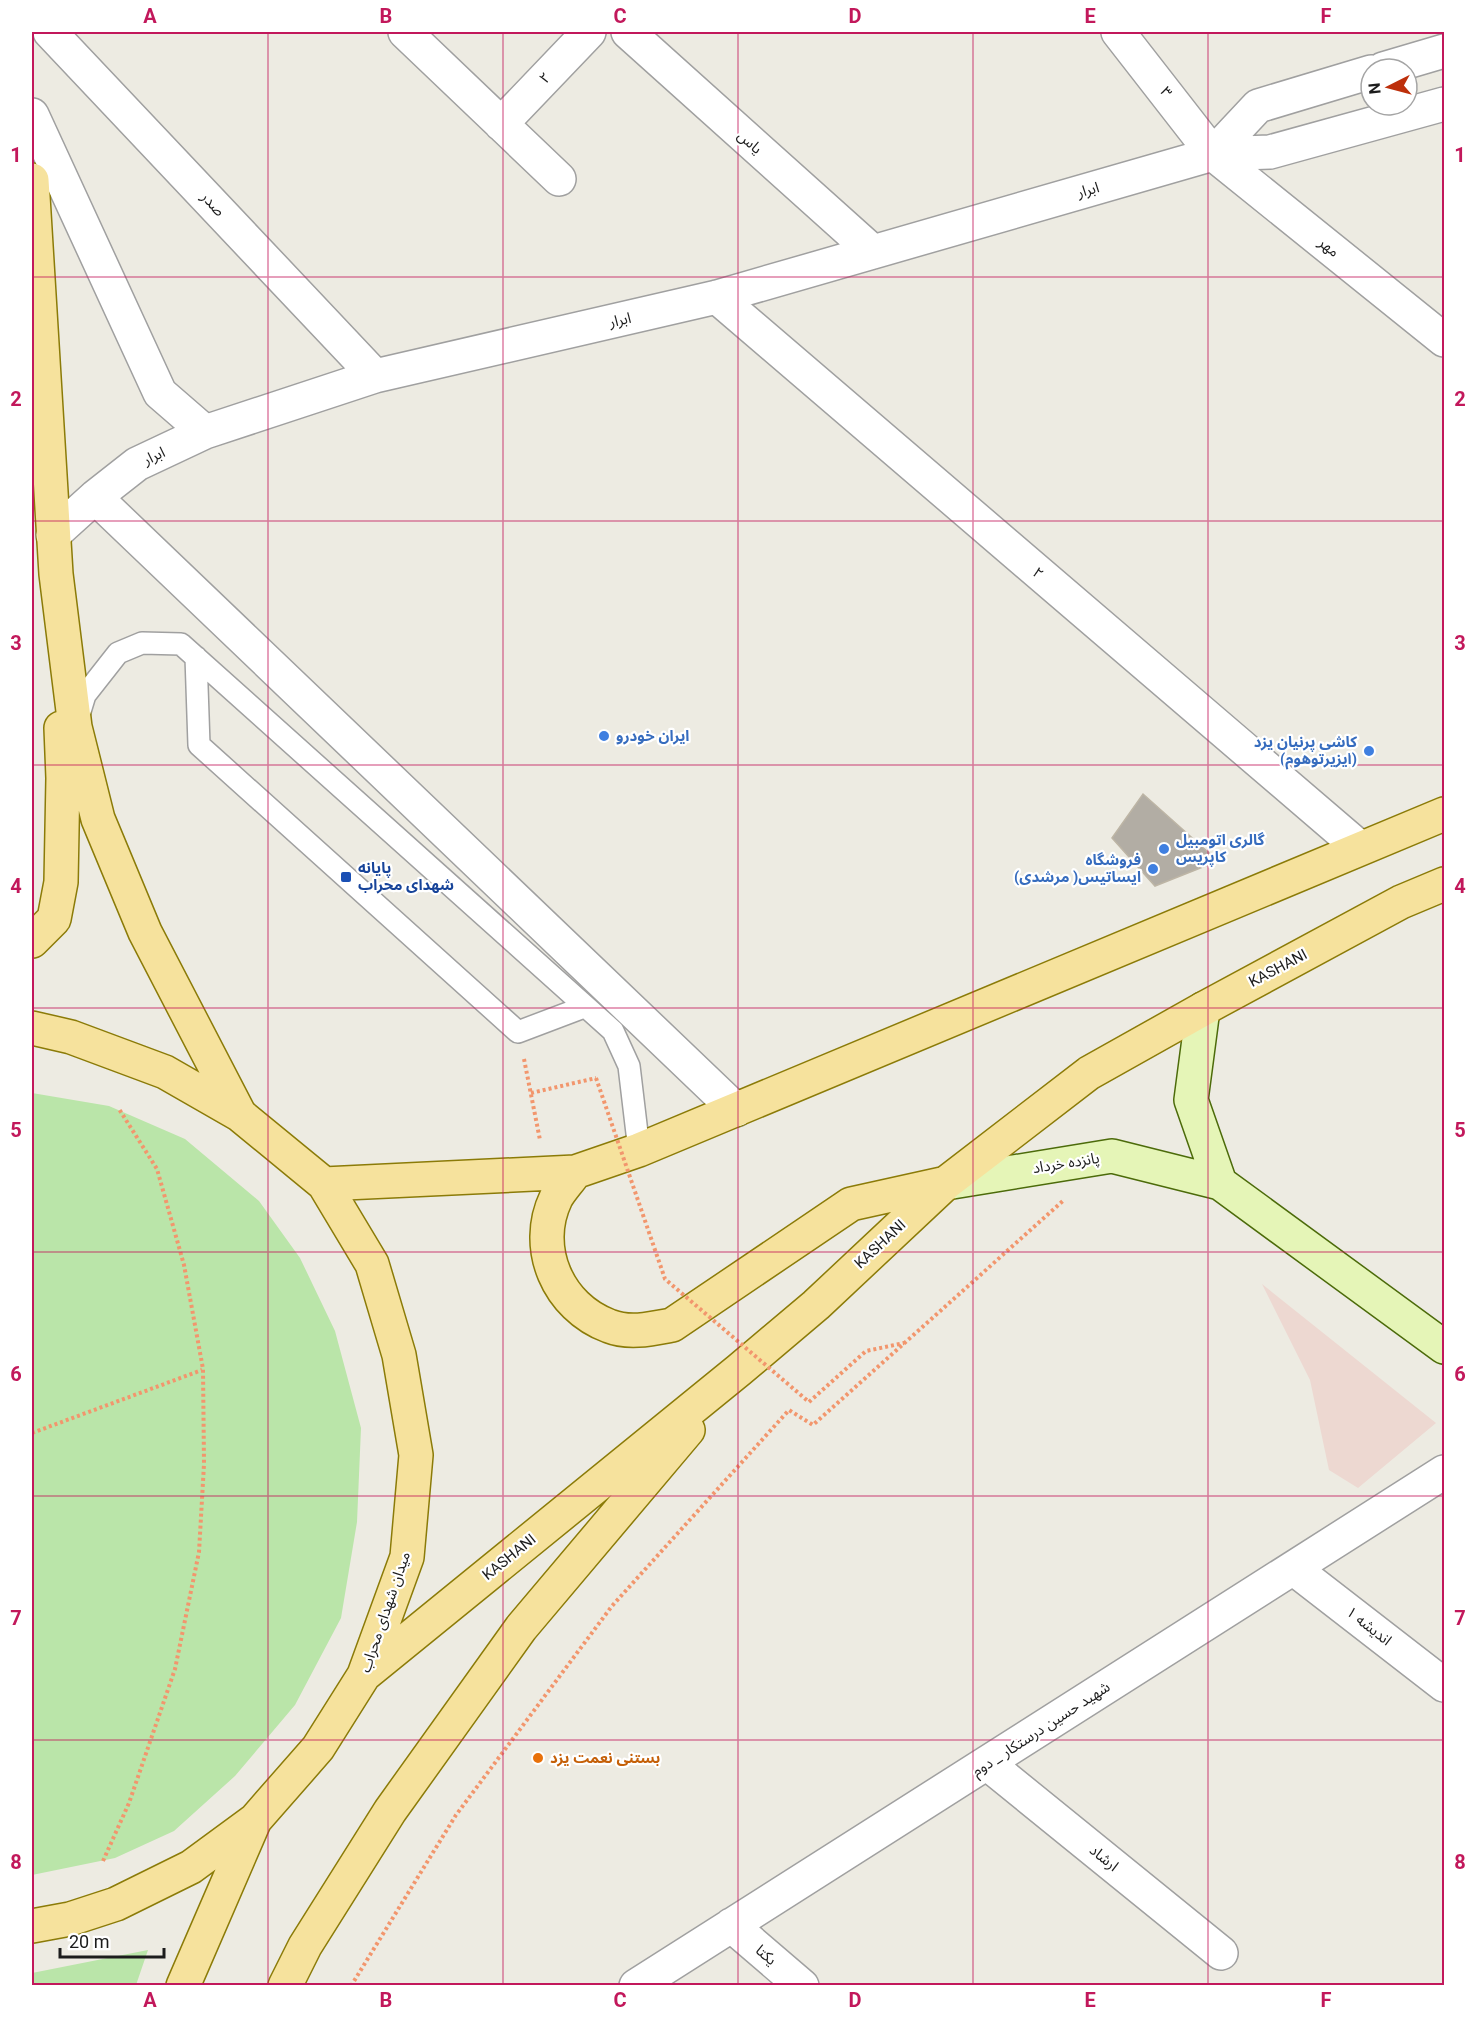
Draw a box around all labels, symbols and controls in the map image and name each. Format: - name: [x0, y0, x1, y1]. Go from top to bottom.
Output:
- text: A: [143, 4, 157, 28]
- text: B: [380, 4, 392, 28]
- text: C: [613, 4, 627, 28]
- text: D: [849, 4, 862, 28]
- text: E: [1084, 4, 1096, 28]
- text: F: [1321, 4, 1332, 28]
- north arrow: [1359, 57, 1419, 117]
- street label: ۲: [536, 69, 554, 87]
- text: N: [1365, 82, 1385, 95]
- street label: ۳: [1156, 83, 1176, 101]
- street label: یاس: [734, 126, 766, 158]
- text: 1: [10, 143, 22, 167]
- text: 1: [1454, 143, 1466, 167]
- street label: ابرار: [1074, 178, 1101, 202]
- street label: صدر: [197, 187, 229, 220]
- street label: مهر: [1314, 233, 1343, 261]
- street label: ابرار: [606, 309, 633, 331]
- text: 2: [10, 387, 22, 411]
- text: 2: [1454, 387, 1466, 411]
- street label: ابرار: [139, 443, 168, 469]
- street label: ۲: [1029, 563, 1047, 583]
- text: 3: [10, 631, 22, 655]
- text: 3: [1454, 631, 1466, 655]
- place label: ایران خودرو: [616, 727, 689, 745]
- marker: ایران خودرو: [597, 729, 611, 743]
- place label: کاشی پرنیان یزد (ایزیرتوهوم): [1254, 733, 1357, 770]
- marker: کاشی پرنیان یزد (ایزیرتوهوم): [1362, 744, 1376, 758]
- place label: گالری اتومبیل کاپریس: [1176, 831, 1265, 867]
- marker: گالری اتومبیل کاپریس: [1157, 842, 1171, 856]
- place label: فروشگاه ایساتیس( مرشدی): [1014, 851, 1141, 886]
- place label: پایانه شهدای محراب: [358, 859, 454, 894]
- marker: فروشگاه ایساتیس( مرشدی): [1146, 862, 1160, 876]
- marker: پایانه شهدای محراب: [339, 870, 353, 884]
- text: 4: [10, 874, 22, 898]
- text: 4: [1454, 874, 1466, 898]
- street label: KASHANI: [1246, 945, 1310, 991]
- text: 5: [10, 1118, 22, 1142]
- text: 5: [1454, 1118, 1466, 1142]
- street label: پانزده خرداد: [1031, 1149, 1101, 1178]
- street label: KASHANI: [851, 1216, 909, 1272]
- text: 6: [10, 1362, 22, 1386]
- text: 6: [1454, 1362, 1466, 1386]
- street label: KASHANI: [479, 1530, 539, 1584]
- street label: میدان شهدای محراب: [356, 1549, 414, 1675]
- street label: اندیشه ۱: [1343, 1603, 1395, 1649]
- text: 7: [10, 1606, 22, 1630]
- text: 7: [1454, 1606, 1466, 1630]
- street label: شهید حسین درستکار _ دوم: [969, 1678, 1115, 1782]
- place label: بستنی نعمت یزد: [550, 1749, 660, 1767]
- marker: بستنی نعمت یزد: [531, 1751, 545, 1765]
- street label: ارشاد: [1086, 1841, 1122, 1875]
- text: 8: [10, 1850, 22, 1874]
- text: 8: [1454, 1850, 1466, 1874]
- scale bar: [60, 1921, 164, 1959]
- text: 20 m: [69, 1931, 109, 1952]
- street label: یکتا: [752, 1941, 780, 1969]
- text: A: [143, 1988, 157, 2012]
- text: B: [380, 1988, 392, 2012]
- text: C: [613, 1988, 627, 2012]
- text: D: [849, 1988, 862, 2012]
- text: E: [1084, 1988, 1096, 2012]
- text: F: [1321, 1988, 1332, 2012]

